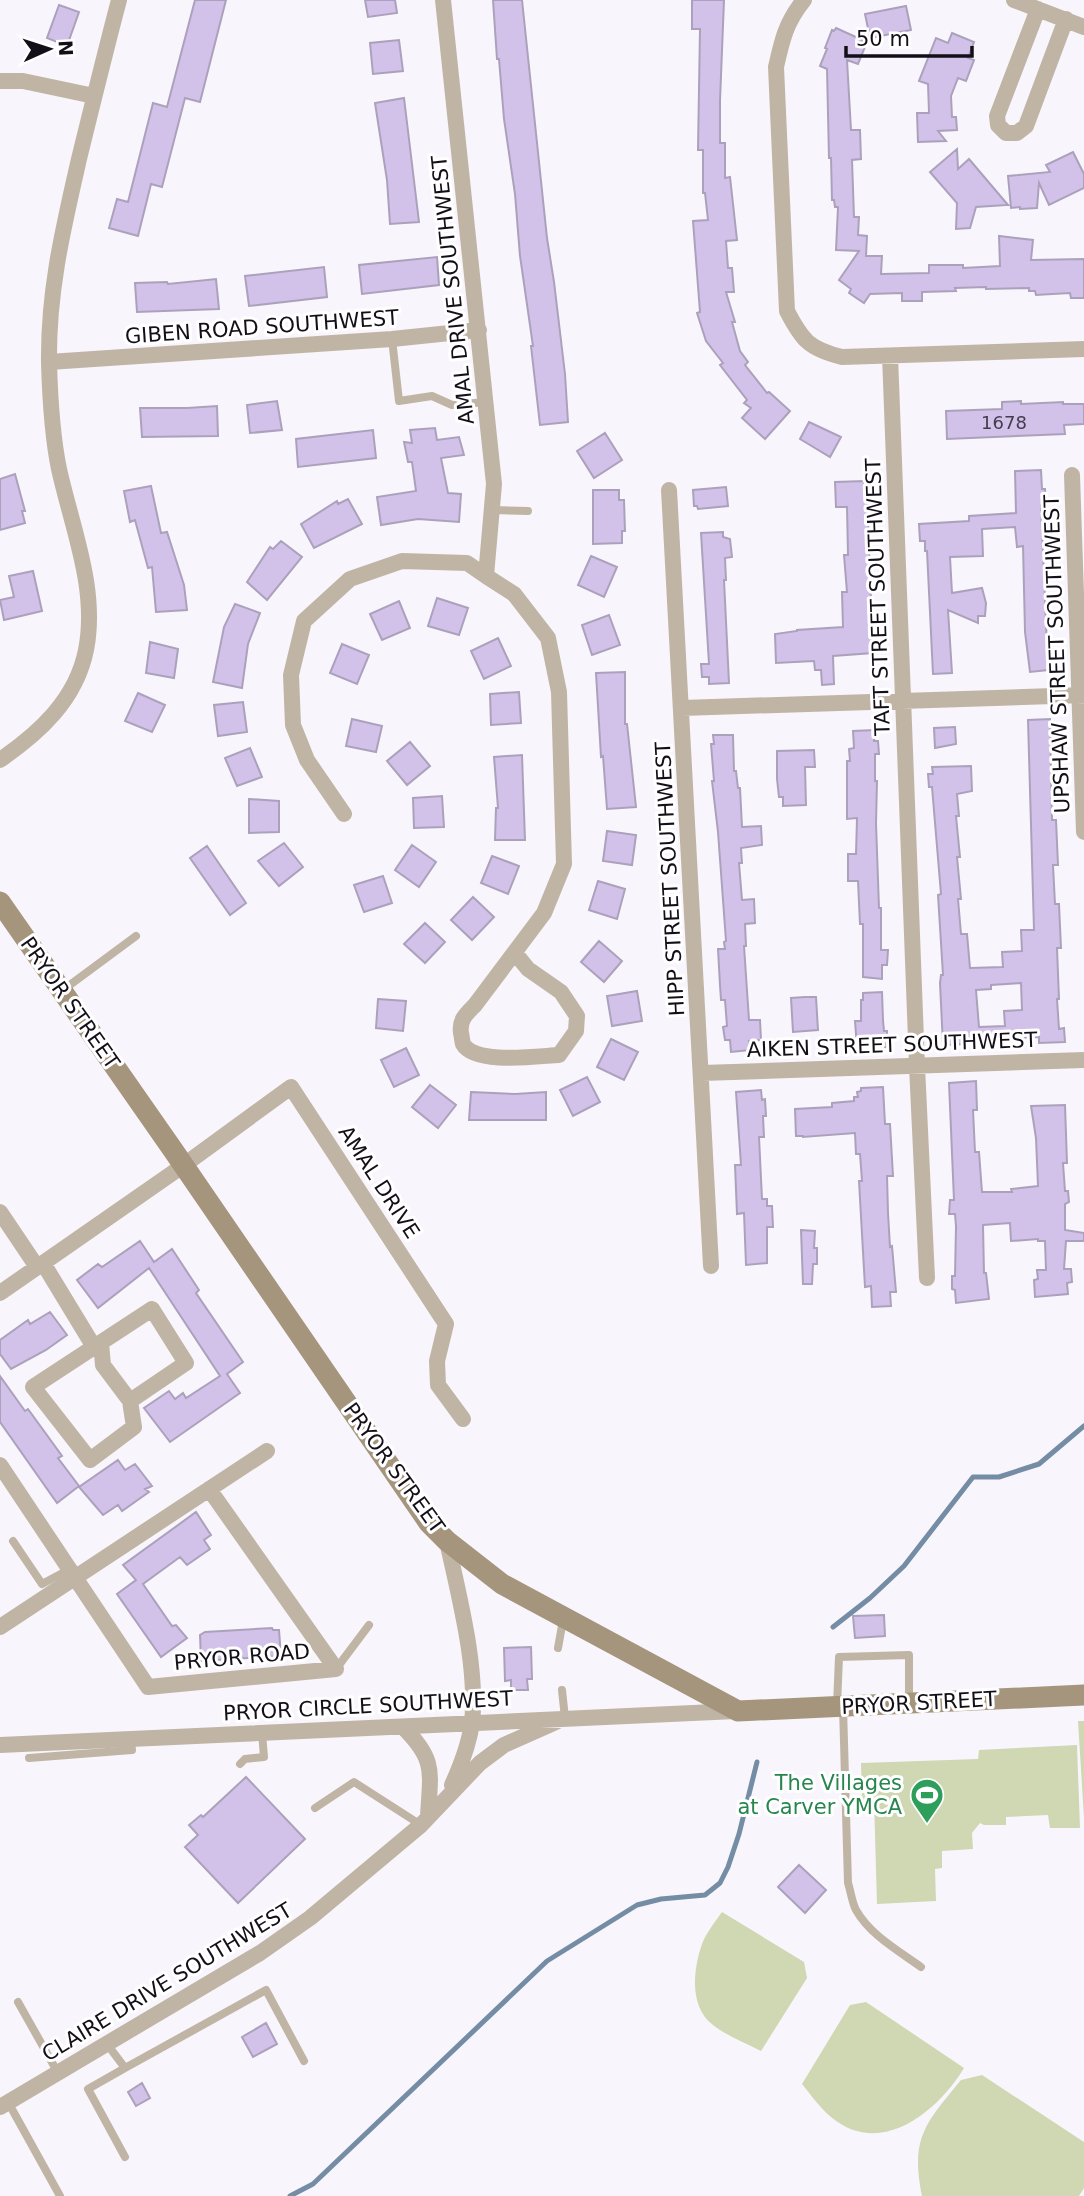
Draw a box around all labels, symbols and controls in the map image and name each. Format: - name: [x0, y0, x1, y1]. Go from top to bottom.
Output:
- north arrow: [14, 14, 84, 84]
- scale bar: [846, 14, 972, 58]
- text: 50 m: [856, 27, 910, 51]
- text: N: [55, 40, 77, 57]
- street label: AMAL DRIVE SOUTHWEST: [427, 154, 479, 426]
- street label: GIBEN ROAD SOUTHWEST: [124, 305, 400, 349]
- house number: 1678: [981, 412, 1027, 433]
- street label: TAFT STREET SOUTHWEST: [861, 458, 895, 737]
- street label: UPSHAW STREET SOUTHWEST: [1039, 494, 1075, 814]
- street label: HIPP STREET SOUTHWEST: [651, 741, 689, 1017]
- street label: PRYOR STREET: [16, 932, 125, 1074]
- street label: AIKEN STREET SOUTHWEST: [746, 1028, 1038, 1062]
- street label: AMAL DRIVE: [334, 1121, 424, 1243]
- street label: PRYOR STREET: [339, 1398, 450, 1538]
- street label: PRYOR ROAD: [173, 1639, 311, 1675]
- street label: PRYOR CIRCLE SOUTHWEST: [223, 1686, 514, 1726]
- street label: PRYOR STREET: [841, 1687, 997, 1719]
- place label: The Villages at Carver YMCA: [737, 1771, 903, 1819]
- sports icon: The Villages at Carver YMCA: [908, 1776, 946, 1825]
- street label: CLAIRE DRIVE SOUTHWEST: [38, 1898, 296, 2066]

